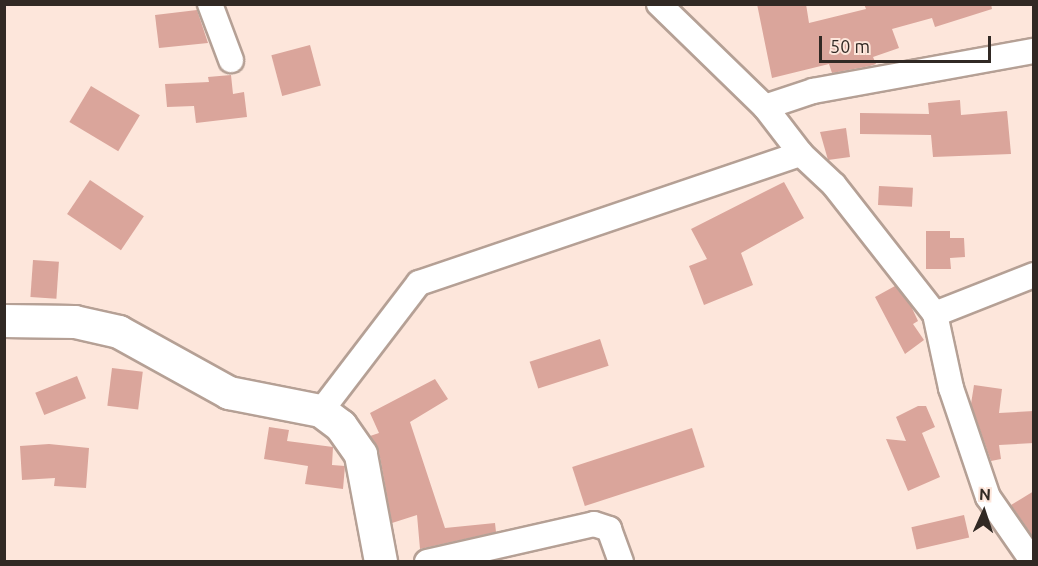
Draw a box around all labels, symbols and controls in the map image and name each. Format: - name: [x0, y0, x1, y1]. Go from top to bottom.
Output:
- scale bar: [822, 24, 994, 62]
- text: 50 m: [830, 36, 870, 56]
- north arrow: [954, 482, 1014, 542]
- text: N: [979, 485, 991, 503]

